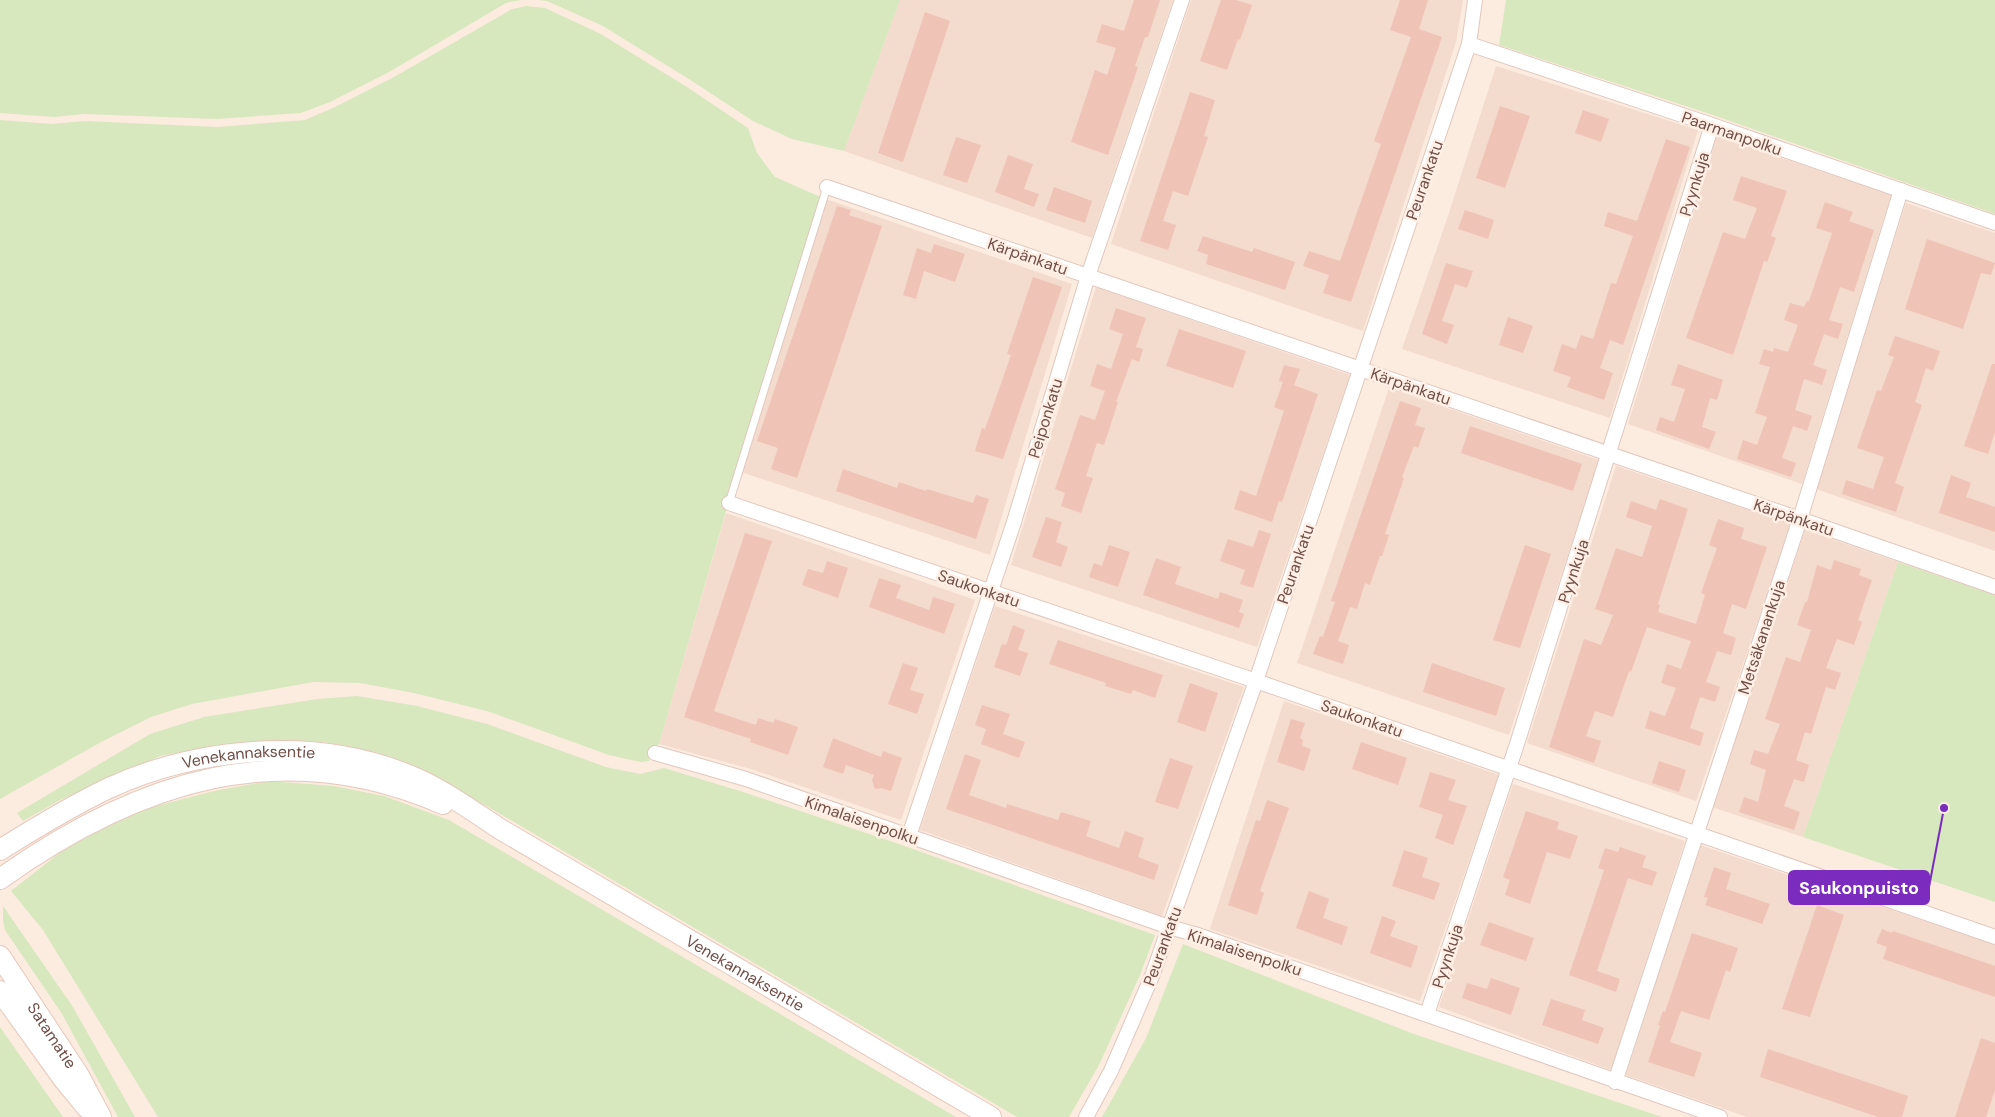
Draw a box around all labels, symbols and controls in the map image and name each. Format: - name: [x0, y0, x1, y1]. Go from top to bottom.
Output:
- street label: Paarmanpolku: [1679, 107, 1785, 160]
- street label: Peurankatu: [1401, 138, 1448, 223]
- street label: Pyynkuja: [1675, 149, 1714, 219]
- street label: Kärpänkatu: [985, 233, 1071, 280]
- street label: Kärpänkatu: [1368, 363, 1454, 410]
- street label: Peiponkatu: [1023, 376, 1068, 461]
- street label: Kärpänkatu: [1751, 494, 1837, 541]
- street label: Peurankatu: [1272, 522, 1319, 607]
- street label: Pyynkuja: [1553, 536, 1594, 606]
- street label: Saukonkatu: [935, 565, 1023, 612]
- street label: Metsäkanankuja: [1733, 577, 1790, 697]
- street label: Saukonkatu: [1318, 695, 1406, 742]
- street label: Venekannaksentie: [180, 741, 316, 773]
- street label: Kimalaisenpolku: [802, 791, 921, 850]
- callout: Saukonpuisto: [1789, 871, 1929, 904]
- text: Saukonpuisto: [1799, 876, 1919, 900]
- street label: Peurankatu: [1138, 904, 1186, 989]
- street label: Pyynkuja: [1427, 921, 1468, 991]
- street label: Kimalaisenpolku: [1185, 924, 1305, 981]
- street label: Venekannaksentie: [682, 930, 808, 1016]
- street label: Satamatie: [23, 999, 81, 1072]

